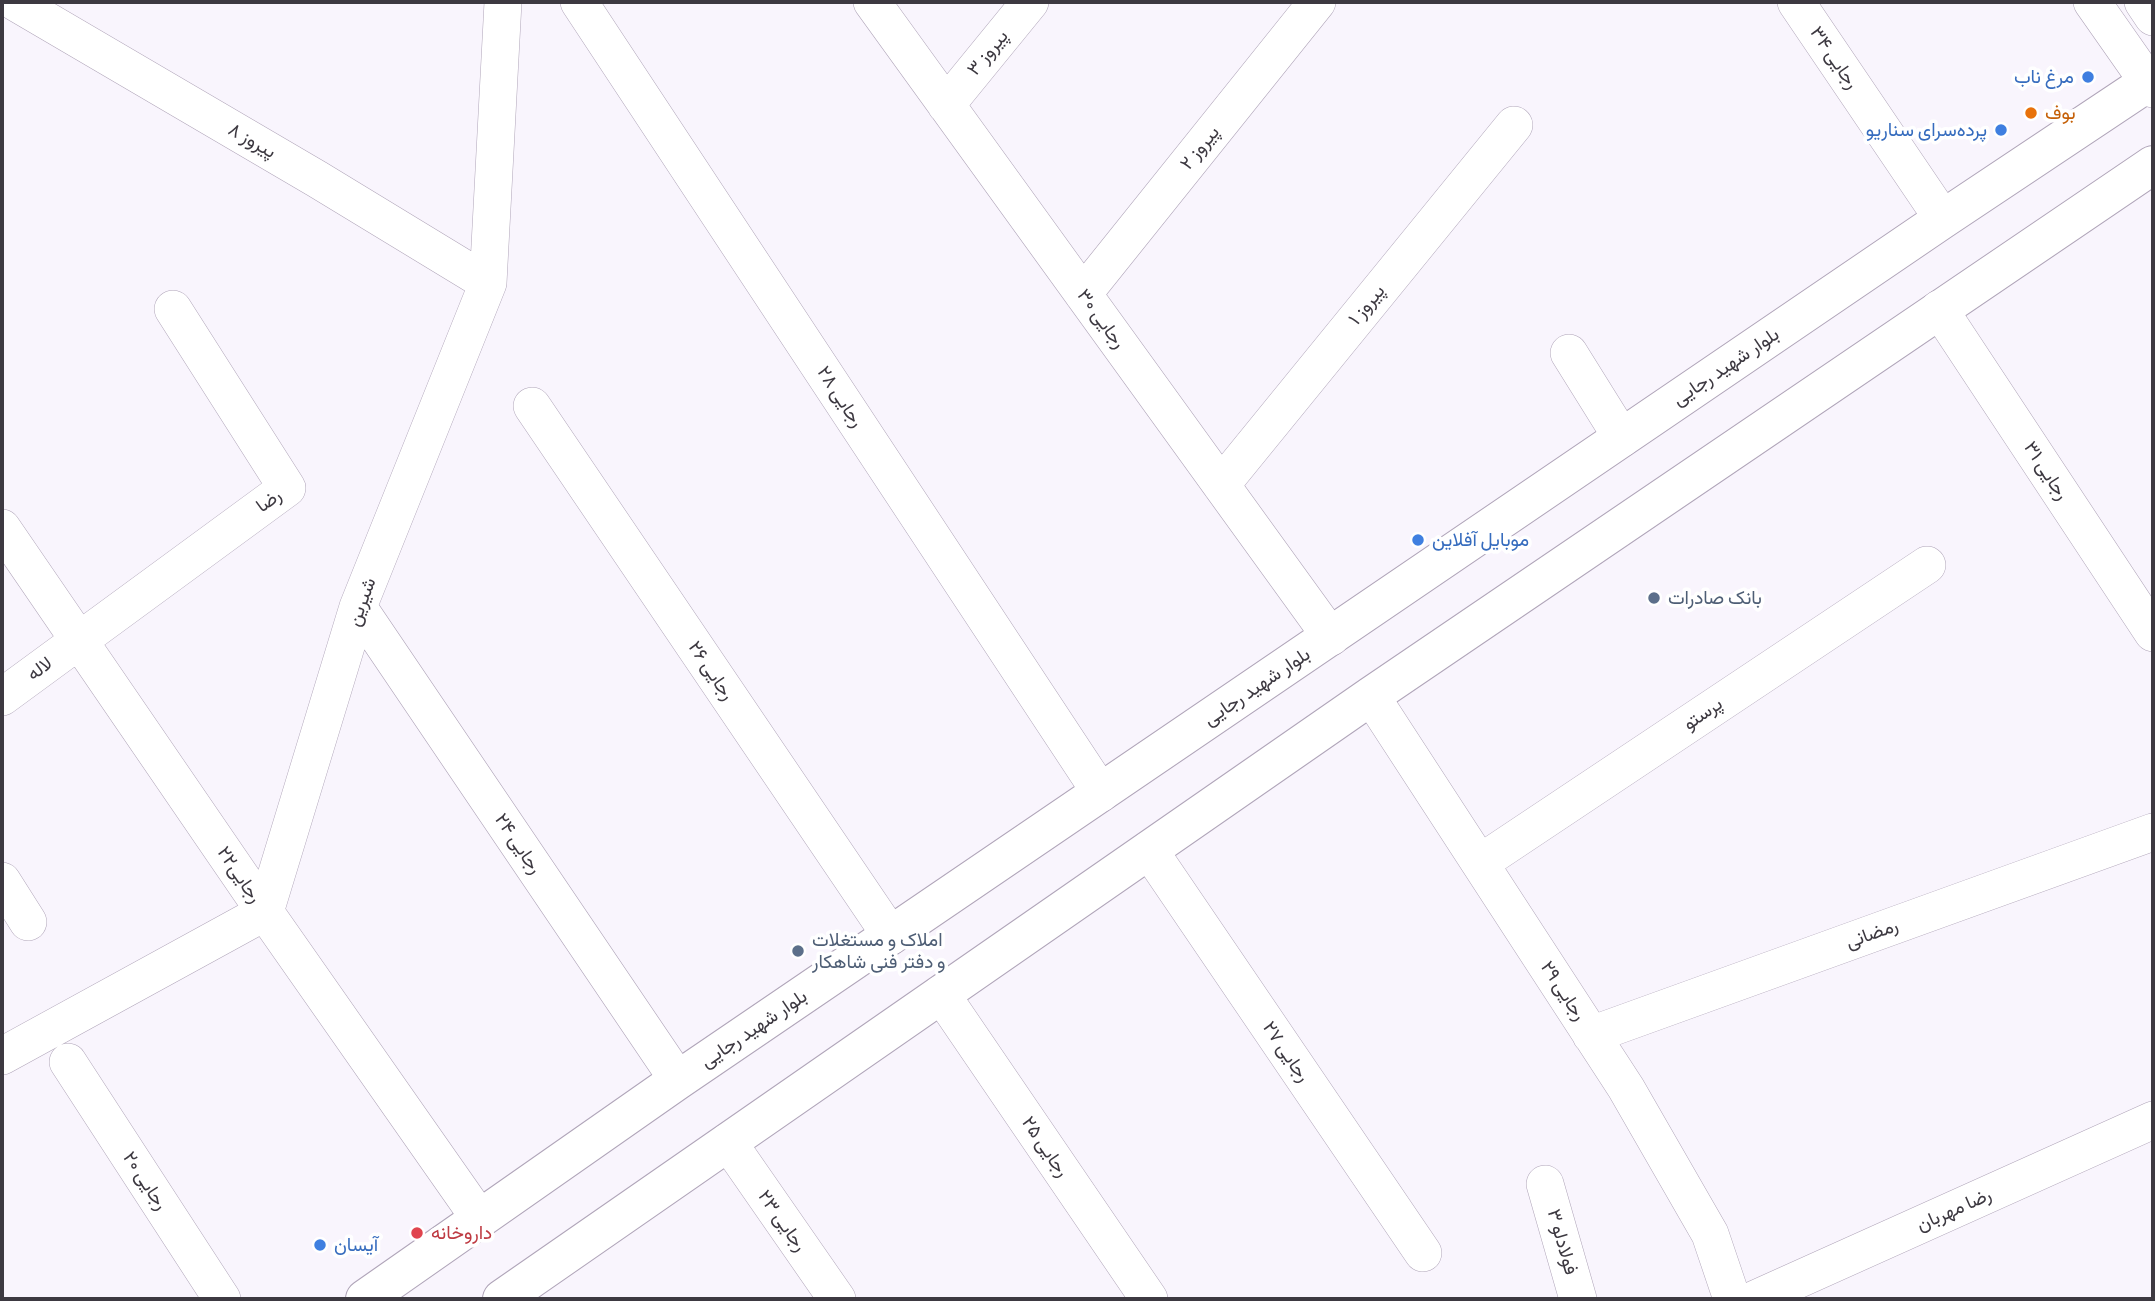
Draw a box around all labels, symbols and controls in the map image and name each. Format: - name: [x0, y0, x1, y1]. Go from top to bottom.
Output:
- street label: رجایی ۳۴: [1805, 22, 1863, 94]
- street label: پیروز ۳: [963, 25, 1013, 81]
- place label: مرغ ناب: [2014, 66, 2074, 88]
- marker: مرغ ناب: [2080, 69, 2096, 85]
- place label: بوف: [2045, 102, 2076, 124]
- marker: بوف: [2023, 105, 2039, 121]
- street label: پیروز ۸: [224, 118, 280, 164]
- place label: پرده‌سرای سناریو: [1866, 119, 1987, 141]
- street label: پیروز ۲: [1175, 121, 1225, 175]
- marker: پرده‌سرای سناریو: [1993, 122, 2009, 138]
- street label: پیروز ۱: [1344, 280, 1390, 330]
- street label: رجایی ۳۰: [1072, 285, 1130, 353]
- street label: بلوار شهید رجایی: [1668, 323, 1784, 411]
- street label: رجایی ۲۸: [812, 362, 868, 432]
- street label: رجایی ۳۱: [2019, 437, 2073, 505]
- street label: رضا: [252, 484, 286, 518]
- place label: موبایل آفلاین: [1432, 529, 1529, 551]
- marker: موبایل آفلاین: [1410, 532, 1426, 548]
- street label: شیرین: [343, 575, 381, 629]
- place label: بانک صادرات: [1668, 587, 1762, 609]
- marker: بانک صادرات: [1646, 590, 1662, 606]
- street label: رجایی ۲۶: [683, 637, 739, 705]
- street label: بلوار شهید رجایی: [1199, 643, 1315, 731]
- street label: لاله: [23, 652, 57, 686]
- street label: پرستو: [1679, 693, 1727, 735]
- street label: رجایی ۲۴: [489, 809, 547, 879]
- street label: ۲۲رجایی: [212, 842, 266, 908]
- street label: رمضانی: [1843, 914, 1901, 954]
- place label: املاک و مستغلات و دفتر فنی شاهکار: [812, 929, 946, 973]
- marker: املاک و مستغلات و دفتر فنی شاهکار: [790, 943, 806, 959]
- street label: رجایی ۲۹: [1535, 957, 1591, 1025]
- street label: بلوار شهید رجایی: [696, 985, 812, 1073]
- street label: رجایی ۲۷: [1257, 1017, 1315, 1087]
- street label: رجایی ۲۵: [1016, 1112, 1074, 1182]
- street label: رجایی ۲۰: [118, 1147, 172, 1215]
- street label: رضا مهربان: [1913, 1183, 1995, 1237]
- street label: رجایی ۲۳: [753, 1186, 811, 1256]
- street label: فولادلو ۳: [1542, 1207, 1582, 1277]
- place label: داروخانه: [431, 1222, 492, 1244]
- marker: داروخانه: [409, 1225, 425, 1241]
- place label: آیسان: [334, 1234, 378, 1256]
- marker: آیسان: [312, 1237, 328, 1253]

